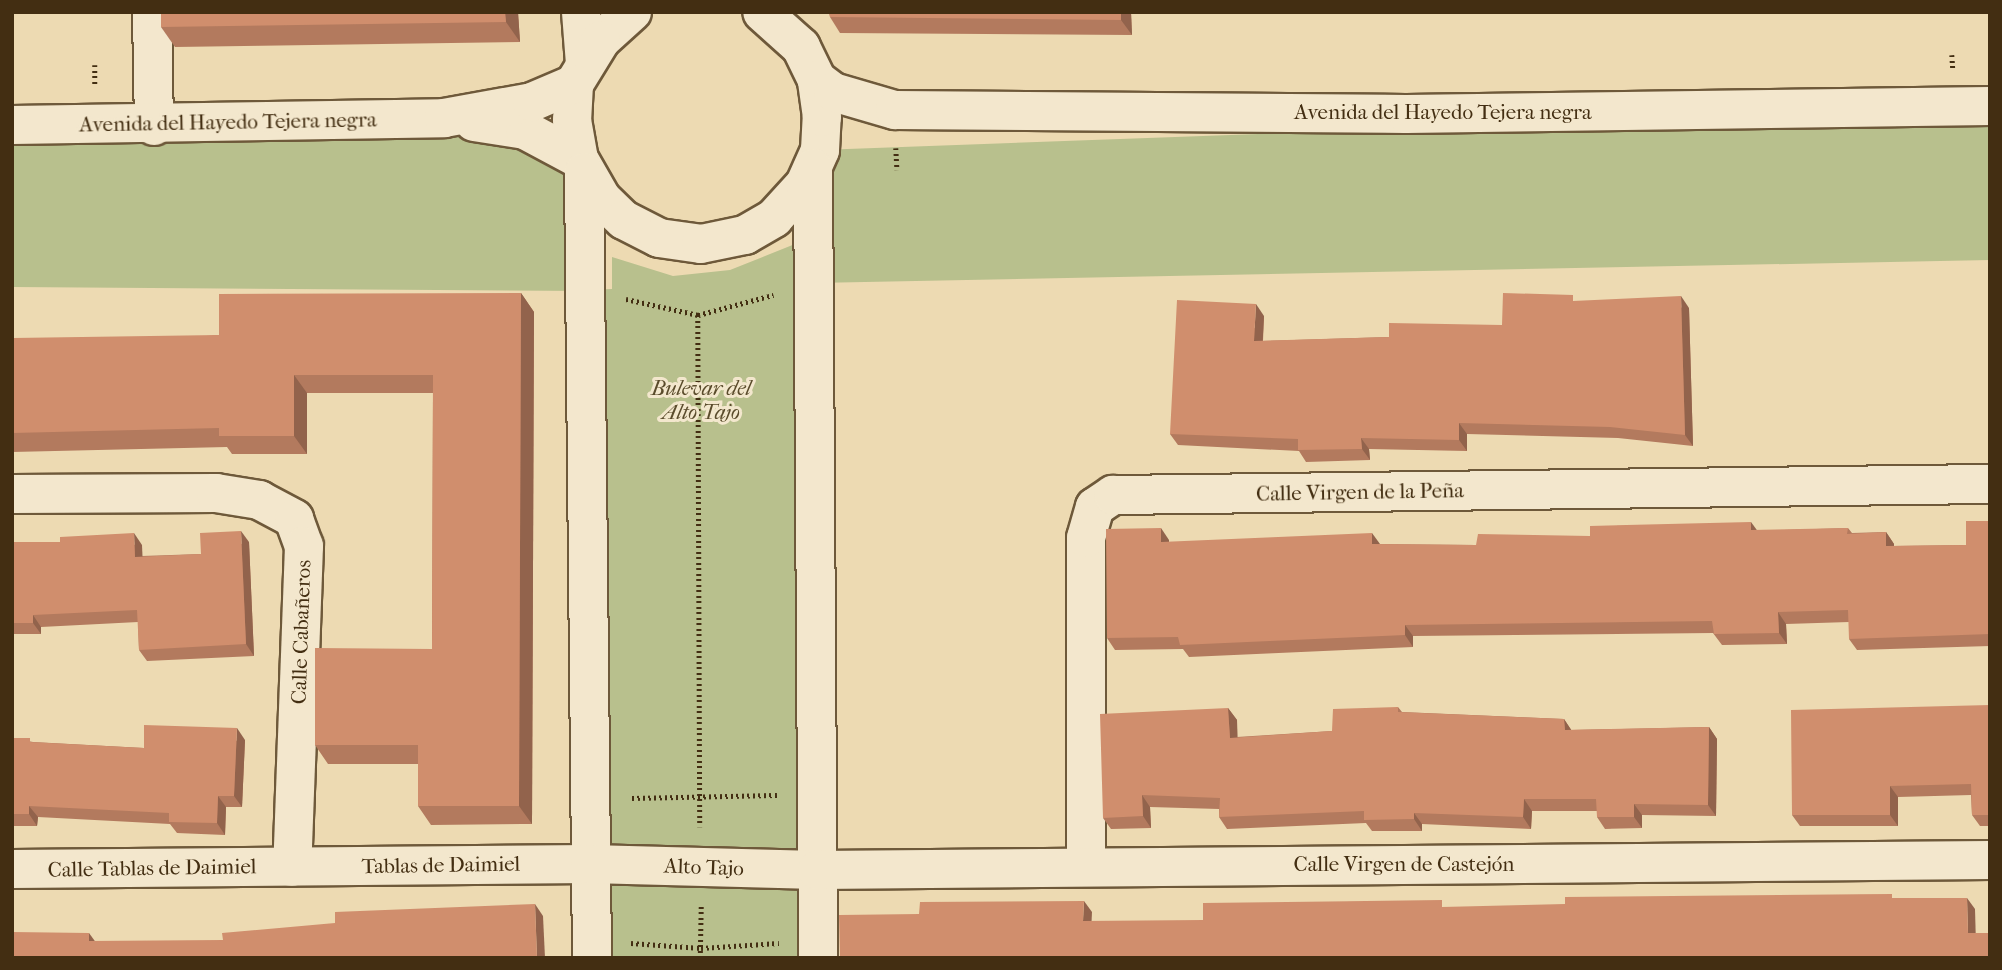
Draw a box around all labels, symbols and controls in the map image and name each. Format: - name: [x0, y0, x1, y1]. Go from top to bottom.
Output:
- street label: Avenida del Hayedo Tejera negra: [1294, 99, 1592, 125]
- street label: Avenida del Hayedo Tejera negra: [79, 107, 377, 137]
- park label: Bulevar del Alto Tajo: [651, 375, 751, 425]
- street label: Calle Virgen de la Peña: [1256, 478, 1464, 506]
- street label: Calle Cabañeros: [286, 559, 316, 705]
- street label: Tablas de Daimiel: [362, 851, 520, 879]
- street label: Calle Virgen de Castejón: [1294, 851, 1514, 877]
- street label: Alto Tajo: [664, 853, 744, 881]
- street label: Calle Tablas de Daimiel: [47, 854, 257, 882]

